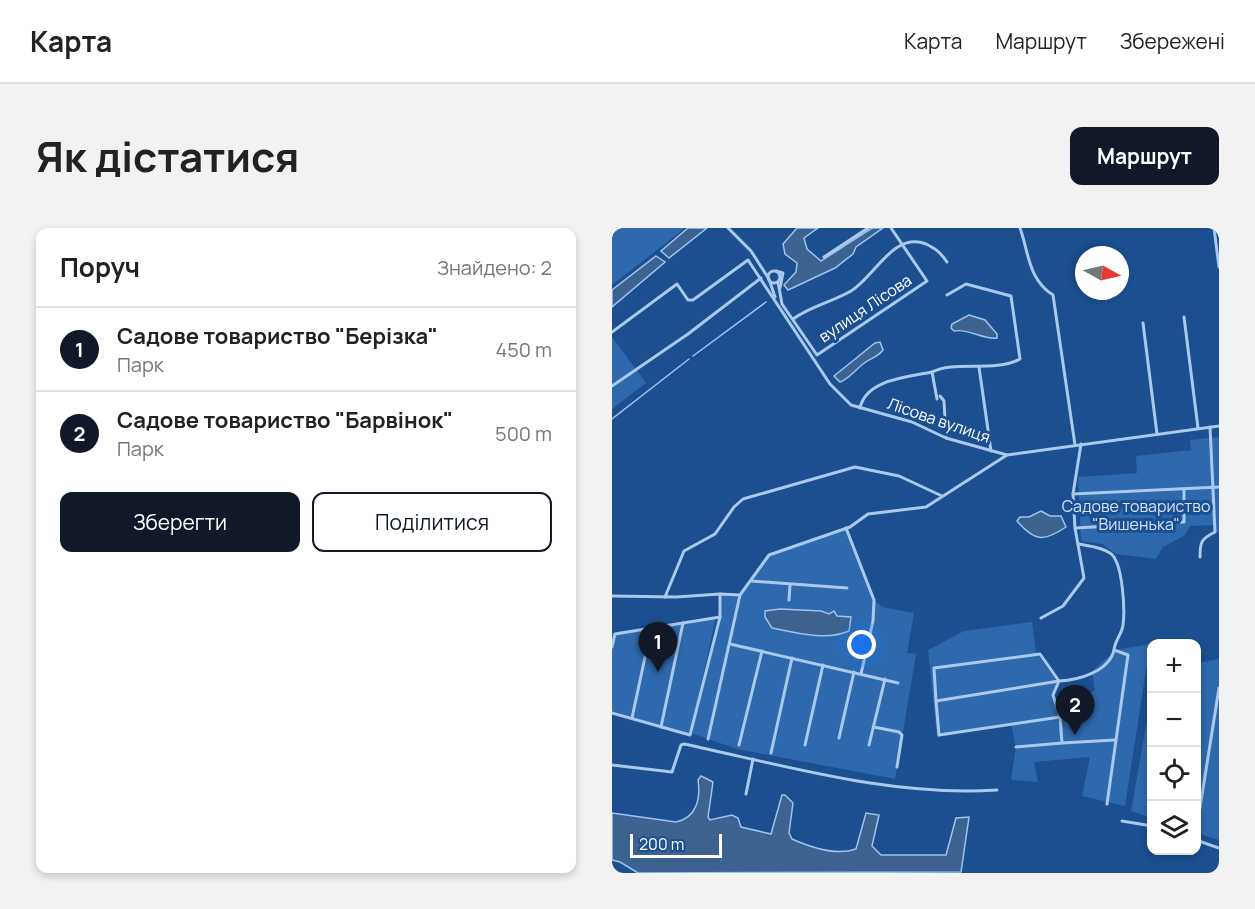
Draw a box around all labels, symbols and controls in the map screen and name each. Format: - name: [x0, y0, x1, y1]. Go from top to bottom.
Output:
- text: Карта: [30, 22, 112, 60]
- text: Карта: [904, 27, 962, 55]
- text: Маршрут: [995, 27, 1087, 55]
- text: Збережені: [1120, 27, 1225, 55]
- text: Як дістатися: [36, 127, 299, 185]
- button: Маршрут: [1070, 127, 1219, 185]
- north arrow: [1075, 246, 1129, 300]
- text: Поруч: [60, 249, 140, 285]
- text: Знайдено: 2: [437, 254, 552, 281]
- street label: вулиця Лісова: [814, 269, 916, 347]
- text: Садове товариство "Берізка": [117, 321, 438, 351]
- text: 1: [75, 336, 84, 363]
- text: 450 m: [496, 336, 552, 363]
- text: Парк: [117, 351, 164, 378]
- street label: Лісова вулиця: [885, 392, 993, 448]
- text: Садове товариство "Барвінок": [117, 405, 453, 435]
- text: 2: [74, 420, 85, 447]
- text: 500 m: [495, 420, 552, 447]
- text: Парк: [117, 435, 164, 462]
- button: Зберегти: [60, 492, 300, 552]
- button: Поділитися: [312, 492, 552, 552]
- park label: Садове товариство "Вишенька": [1062, 495, 1210, 535]
- pin: 1: [638, 622, 678, 672]
- your location: [847, 630, 876, 659]
- map controls: [1147, 639, 1201, 855]
- button: +: [1147, 639, 1201, 693]
- pin: 2: [1056, 686, 1094, 735]
- button: −: [1147, 693, 1201, 747]
- button: locate: [1147, 747, 1201, 801]
- button: layers: [1147, 801, 1201, 855]
- scale bar: [630, 831, 722, 858]
- text: 200 m: [639, 833, 684, 855]

